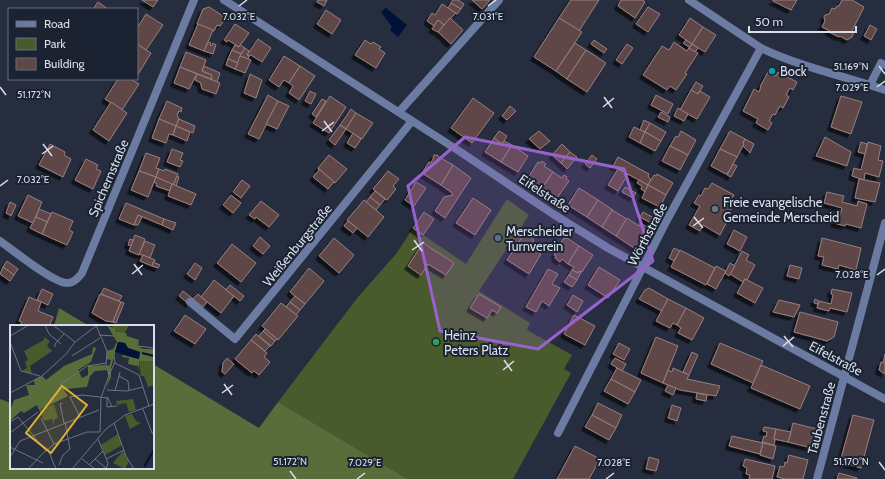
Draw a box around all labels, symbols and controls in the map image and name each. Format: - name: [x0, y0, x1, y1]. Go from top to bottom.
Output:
- legend: [8, 8, 138, 80]
- scale bar: [749, 8, 856, 34]
- text: 7.032°E: [223, 10, 256, 23]
- text: 7.031°E: [473, 10, 504, 23]
- text: 50 m: [755, 14, 783, 29]
- text: Road: [44, 16, 70, 31]
- text: Park: [44, 36, 66, 51]
- text: Building: [44, 56, 86, 71]
- text: 51.169°N: [833, 60, 869, 73]
- place label: Bock: [780, 63, 807, 79]
- marker: Bock: [767, 66, 777, 76]
- text: 7.029°E: [836, 81, 869, 94]
- text: 51.172°N: [17, 88, 51, 101]
- street label: Spichernstraße: [84, 137, 132, 219]
- street label: Eifelstraße: [516, 170, 574, 216]
- text: 7.032°E: [17, 173, 50, 186]
- place label: Freie evangelische Gemeinde Merscheid: [723, 194, 839, 225]
- street label: Weißenburgstraße: [259, 200, 335, 289]
- street label: Wörthstraße: [624, 200, 670, 268]
- marker: Freie evangelische Gemeinde Merscheid: [710, 204, 720, 214]
- place label: Merscheider Turnverein: [506, 223, 574, 254]
- marker: Merscheider Turnverein: [493, 233, 503, 243]
- text: 7.028°E: [835, 268, 869, 281]
- inset map: [10, 325, 154, 469]
- place label: Heinz Peters Platz: [444, 327, 508, 358]
- marker: Heinz Peters Platz: [431, 337, 441, 347]
- street label: Eifelstraße: [807, 337, 866, 379]
- street label: Taubenstraße: [804, 380, 838, 456]
- text: 51.172°N: [273, 455, 307, 468]
- text: 51.170°N: [833, 455, 869, 468]
- text: 7.029°E: [349, 456, 382, 469]
- text: 7.028°E: [597, 456, 631, 469]

